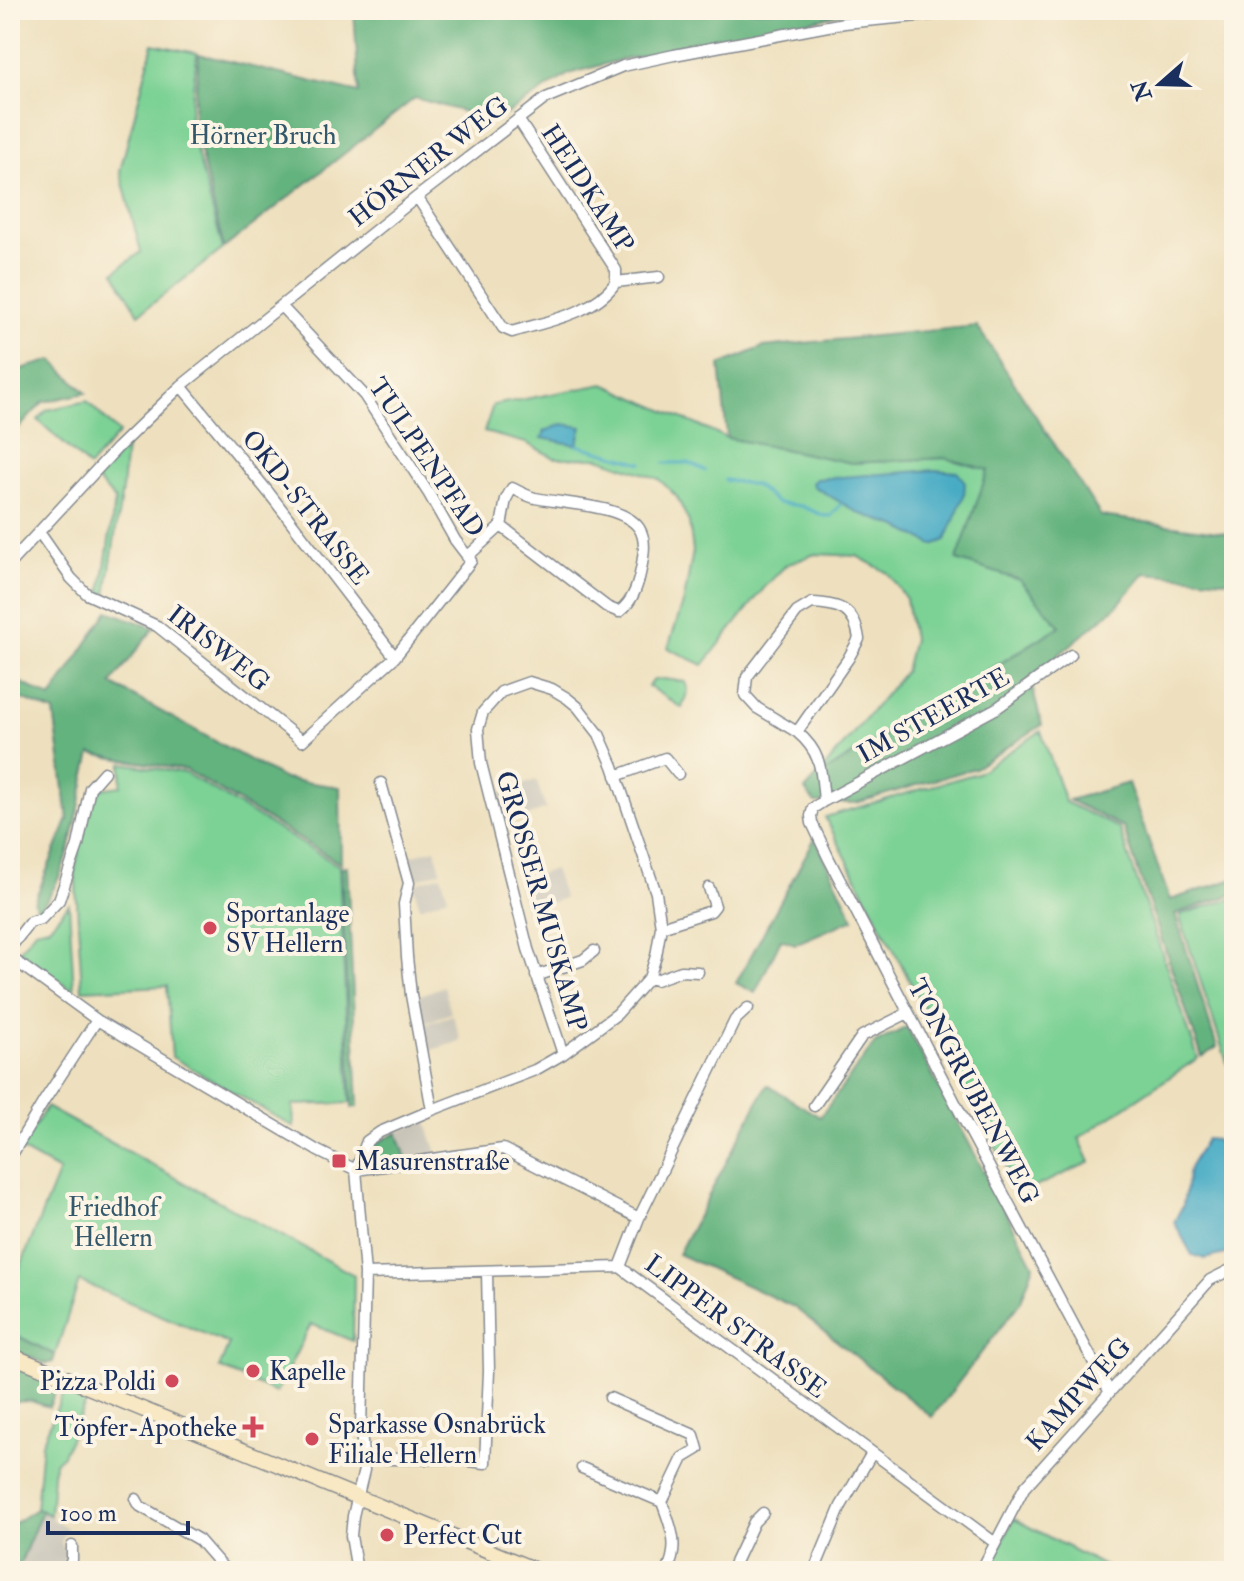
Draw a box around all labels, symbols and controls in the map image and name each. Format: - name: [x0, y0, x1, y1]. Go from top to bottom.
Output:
- north arrow: [1120, 44, 1200, 124]
- text: N: [1126, 76, 1159, 105]
- street label: HÖRNER WEG: [342, 89, 515, 234]
- street label: HEIDKAMP: [534, 118, 640, 259]
- park label: Hörner Bruch: [190, 120, 337, 152]
- street label: TULPENPFAD: [361, 372, 491, 543]
- street label: OKD-STRASSE: [235, 424, 376, 591]
- street label: IRISWEG: [161, 599, 276, 699]
- street label: IM STEERTE: [852, 661, 1015, 771]
- street label: GROSSER MUSKAMP: [489, 767, 594, 1035]
- place label: Sportanlage SV Hellern: [226, 898, 349, 960]
- marker: Sportanlage SV Hellern: [201, 919, 219, 937]
- street label: TONGRUBENWEG: [900, 973, 1046, 1210]
- place label: Masurenstraße: [355, 1146, 510, 1178]
- marker: Masurenstraße: [330, 1152, 348, 1170]
- park label: Friedhof Hellern: [68, 1192, 162, 1254]
- street label: LIPPER STRASSE: [638, 1248, 833, 1406]
- street label: KAMPWEG: [1019, 1331, 1138, 1458]
- place label: Kapelle: [269, 1356, 346, 1389]
- marker: Kapelle: [244, 1362, 262, 1380]
- place label: Pizza Poldi: [40, 1366, 156, 1398]
- marker: Pizza Poldi: [163, 1372, 181, 1390]
- place label: Sparkasse Osnabrück Filiale Hellern: [328, 1409, 546, 1471]
- place label: Töpfer-Apotheke: [55, 1412, 237, 1445]
- marker: Töpfer-Apotheke: [244, 1418, 262, 1436]
- marker: Sparkasse Osnabrück Filiale Hellern: [303, 1430, 321, 1448]
- scale bar: [48, 1485, 188, 1535]
- text: 100 m: [60, 1498, 117, 1529]
- place label: Perfect Cut: [403, 1520, 522, 1552]
- marker: Perfect Cut: [378, 1526, 396, 1544]

